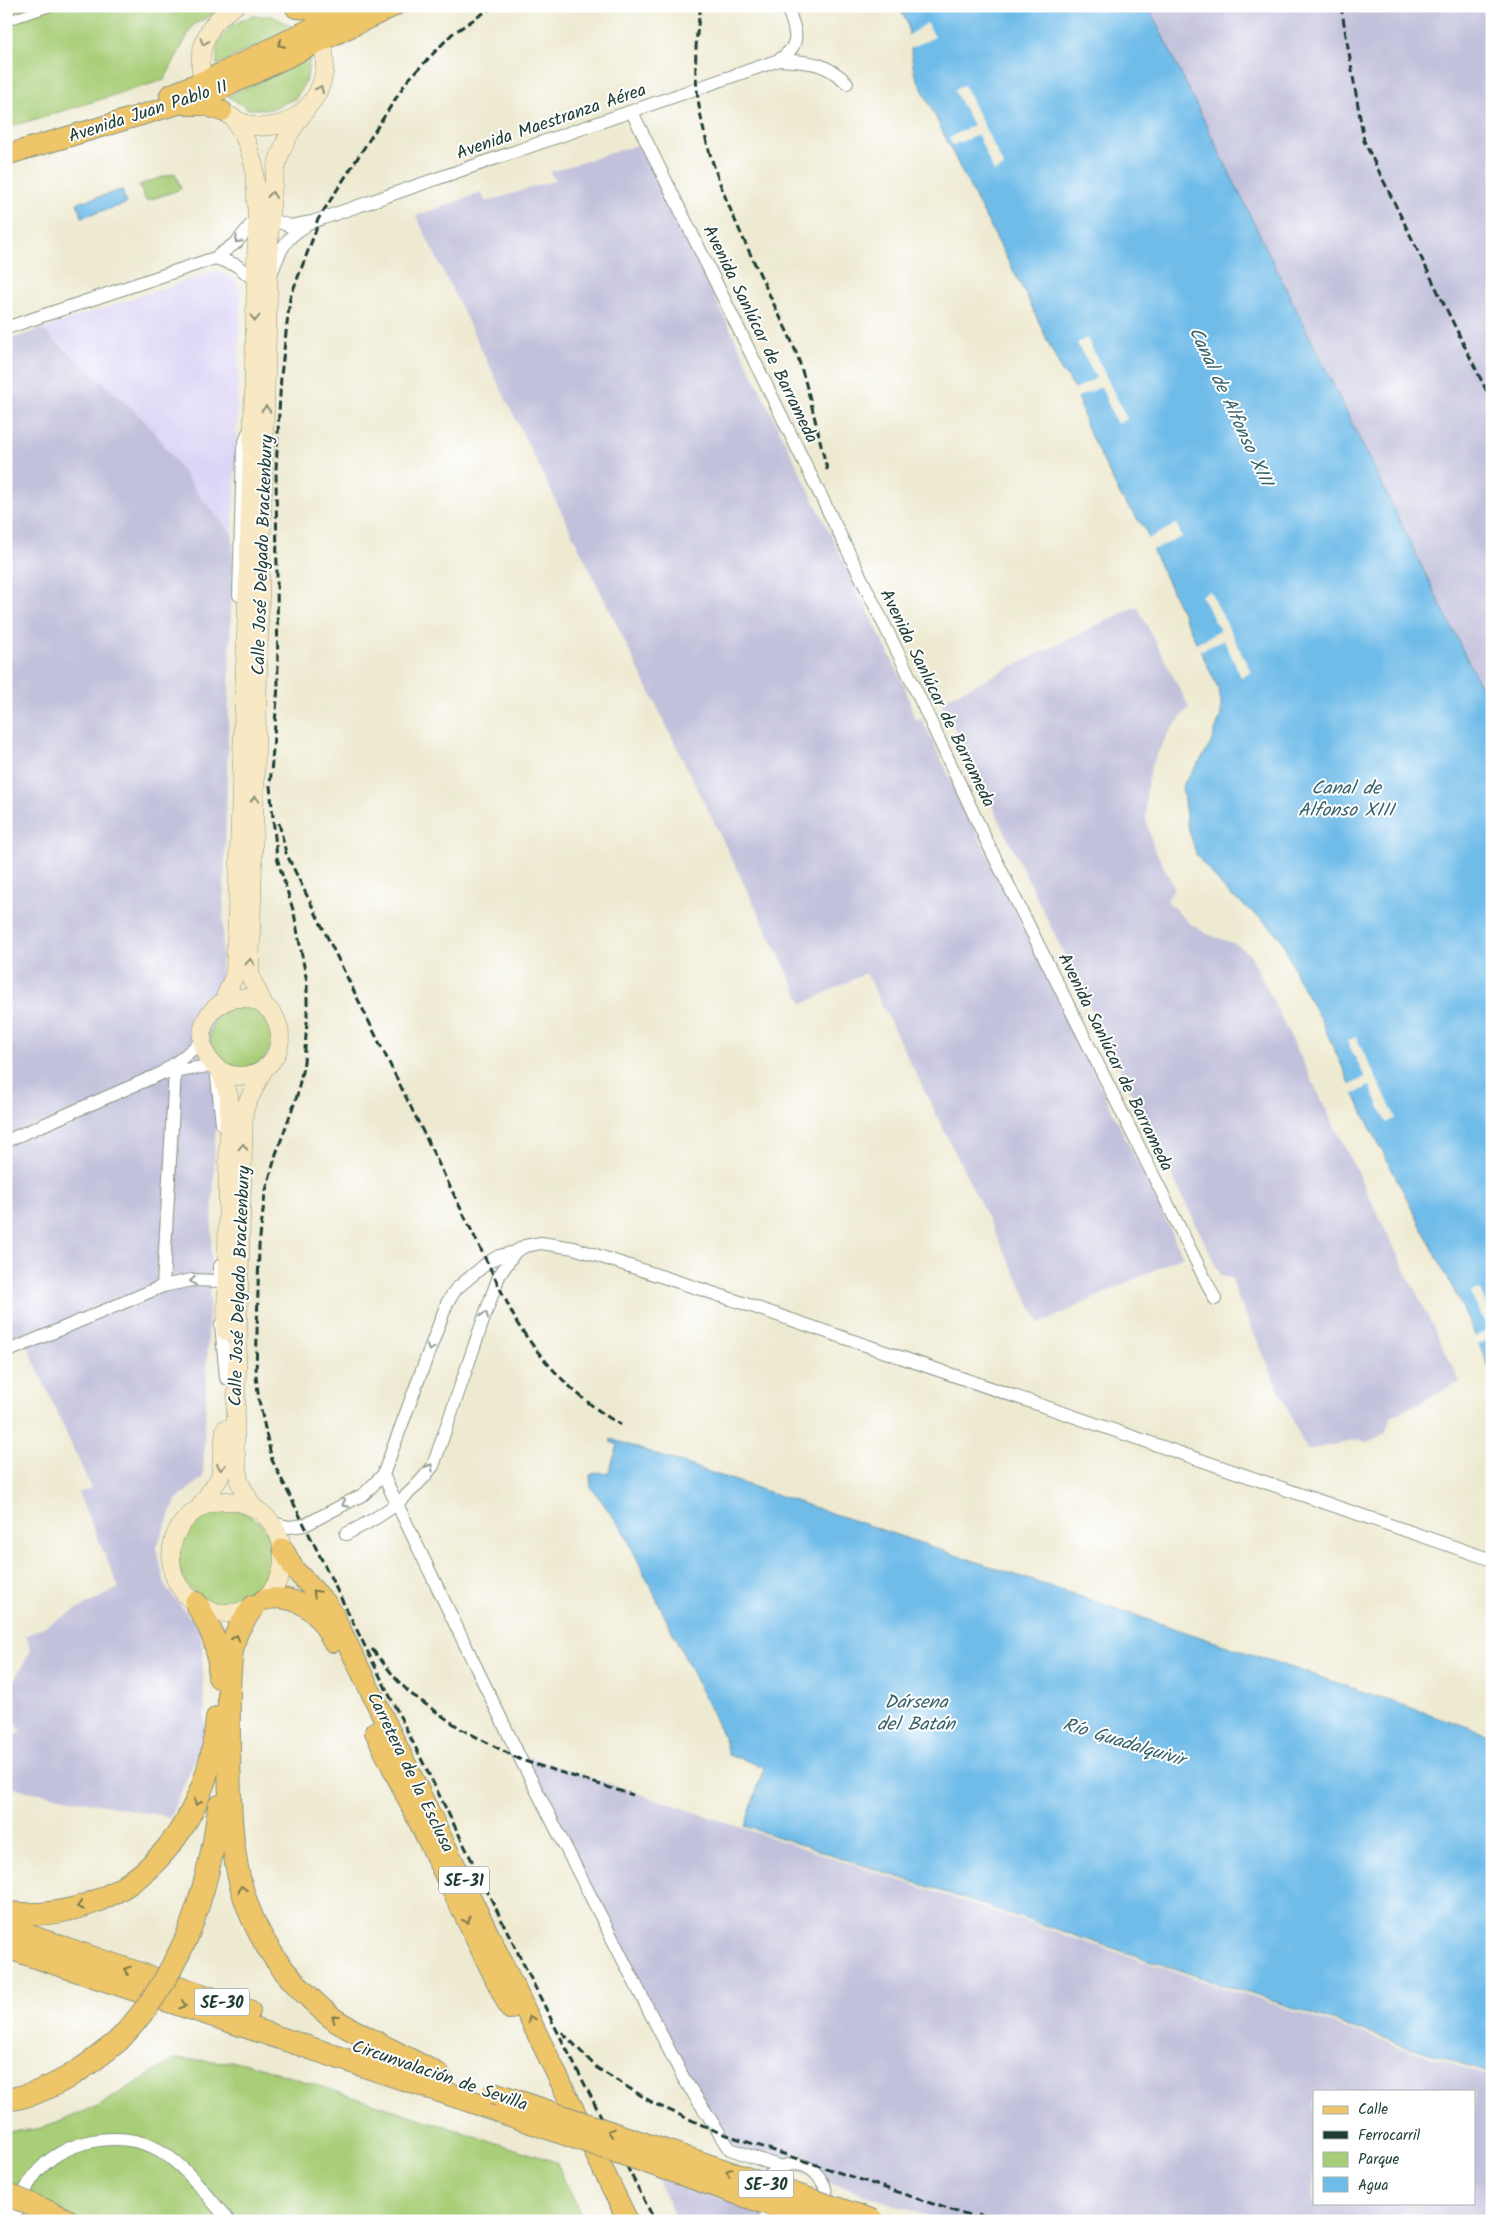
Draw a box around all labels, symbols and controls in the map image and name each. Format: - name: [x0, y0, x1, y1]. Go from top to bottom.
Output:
- one-way arrow: [200, 38, 210, 46]
- one-way arrow: [277, 38, 286, 48]
- street label: Avenida Juan Pablo II: [65, 73, 232, 152]
- street label: Avenida Maestranza Aérea: [452, 76, 651, 169]
- one-way arrow: [313, 85, 324, 94]
- one-way arrow: [266, 190, 277, 198]
- street label: Avenida Sanlúcar de Barrameda: [694, 221, 825, 449]
- one-way arrow: [235, 234, 244, 243]
- one-way arrow: [250, 314, 260, 322]
- water label: Canal de Alfonso XIII: [1180, 322, 1282, 494]
- one-way arrow: [261, 405, 271, 413]
- street label: Calle José Delgado Brackenbury: [245, 434, 282, 676]
- street label: Avenida Sanlúcar de Barrameda: [871, 585, 1002, 813]
- water label: Canal de Alfonso XIII: [1298, 774, 1397, 826]
- one-way arrow: [250, 795, 260, 803]
- street label: Avenida Sanlúcar de Barrameda: [1049, 949, 1180, 1177]
- one-way arrow: [245, 957, 256, 965]
- one-way arrow: [238, 1142, 248, 1150]
- street label: Calle José Delgado Brackenbury: [222, 1165, 259, 1407]
- one-way arrow: [189, 1275, 197, 1286]
- one-way arrow: [479, 1311, 489, 1319]
- one-way arrow: [426, 1343, 436, 1352]
- one-way arrow: [216, 1463, 227, 1471]
- one-way arrow: [424, 1464, 434, 1473]
- one-way arrow: [341, 1498, 350, 1508]
- one-way arrow: [313, 1590, 322, 1599]
- one-way arrow: [230, 1634, 240, 1643]
- street label: Carretera de la Esclusa: [358, 1687, 461, 1858]
- water label: Dársena del Batán: [877, 1688, 957, 1740]
- water label: Río Guadalquivir: [1059, 1710, 1192, 1777]
- one-way arrow: [192, 1797, 203, 1806]
- road number: SE-31: [439, 1866, 489, 1894]
- one-way arrow: [237, 1885, 247, 1893]
- one-way arrow: [76, 1901, 84, 1911]
- one-way arrow: [461, 1915, 471, 1924]
- one-way arrow: [124, 1965, 132, 1975]
- road number: SE-30: [194, 1988, 250, 2015]
- one-way arrow: [179, 2000, 187, 2010]
- one-way arrow: [331, 2015, 341, 2024]
- one-way arrow: [526, 2015, 537, 2024]
- street label: Circunvalación de Sevilla: [348, 2033, 531, 2120]
- legend: [1313, 2090, 1476, 2204]
- text: Calle: [1358, 2098, 1388, 2122]
- text: Ferrocarril: [1358, 2124, 1421, 2148]
- one-way arrow: [607, 2128, 616, 2138]
- text: Parque: [1358, 2148, 1399, 2172]
- one-way arrow: [725, 2168, 733, 2178]
- road number: SE-30: [738, 2170, 794, 2198]
- text: Agua: [1358, 2174, 1389, 2198]

